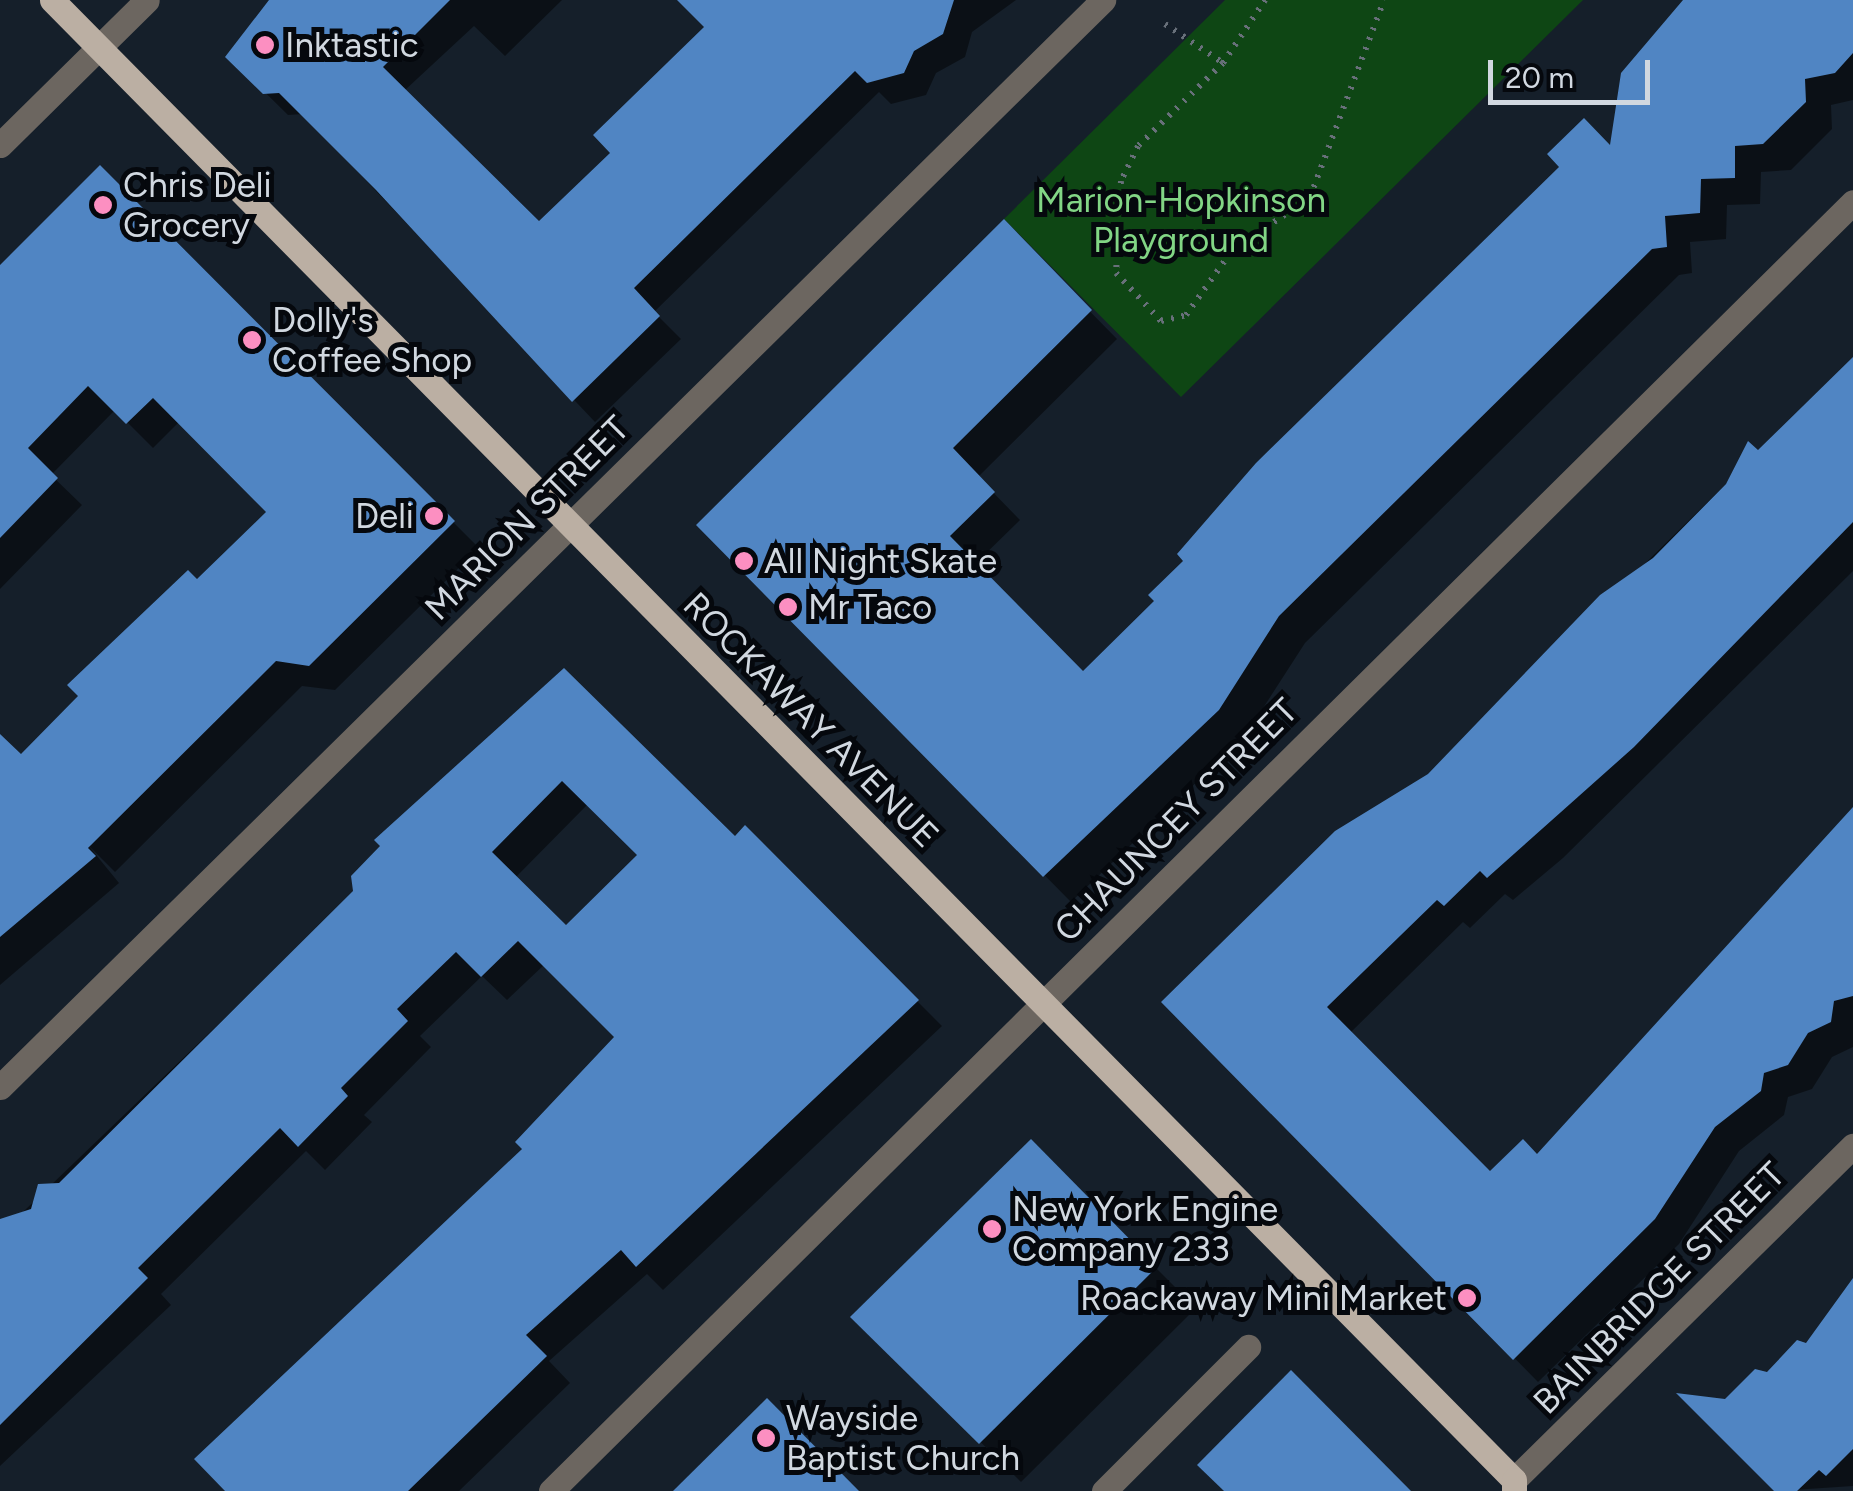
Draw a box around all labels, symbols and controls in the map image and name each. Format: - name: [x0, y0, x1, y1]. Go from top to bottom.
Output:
- place label: Inktastic: [285, 24, 419, 66]
- marker: Inktastic: [254, 34, 276, 56]
- scale bar: [1493, 40, 1656, 102]
- text: 20 m: [1505, 59, 1574, 96]
- place label: Chris Deli Grocery: [123, 164, 272, 246]
- park label: Marion-Hopkinson Playground: [1036, 179, 1326, 261]
- marker: Chris Deli Grocery: [92, 194, 114, 216]
- place label: Dolly's Coffee Shop: [272, 299, 472, 381]
- marker: Dolly's Coffee Shop: [241, 329, 263, 351]
- street label: MARION STREET: [416, 407, 638, 629]
- place label: Deli: [355, 495, 414, 537]
- marker: Deli: [423, 505, 445, 527]
- place label: All Night Skate: [764, 540, 997, 582]
- marker: All Night Skate: [733, 550, 755, 572]
- street label: ROCKAWAY AVENUE: [675, 584, 947, 856]
- place label: Mr Taco: [808, 586, 932, 628]
- marker: Mr Taco: [777, 596, 799, 618]
- street label: CHAUNCEY STREET: [1046, 690, 1306, 950]
- street label: BAINBRIDGE STREET: [1525, 1154, 1793, 1422]
- place label: New York Engine Company 233: [1012, 1188, 1278, 1270]
- marker: New York Engine Company 233: [981, 1218, 1003, 1240]
- place label: Roackaway Mini Market: [1080, 1277, 1447, 1319]
- marker: Roackaway Mini Market: [1456, 1287, 1478, 1309]
- place label: Wayside Baptist Church: [786, 1397, 1020, 1479]
- marker: Wayside Baptist Church: [755, 1427, 777, 1449]

